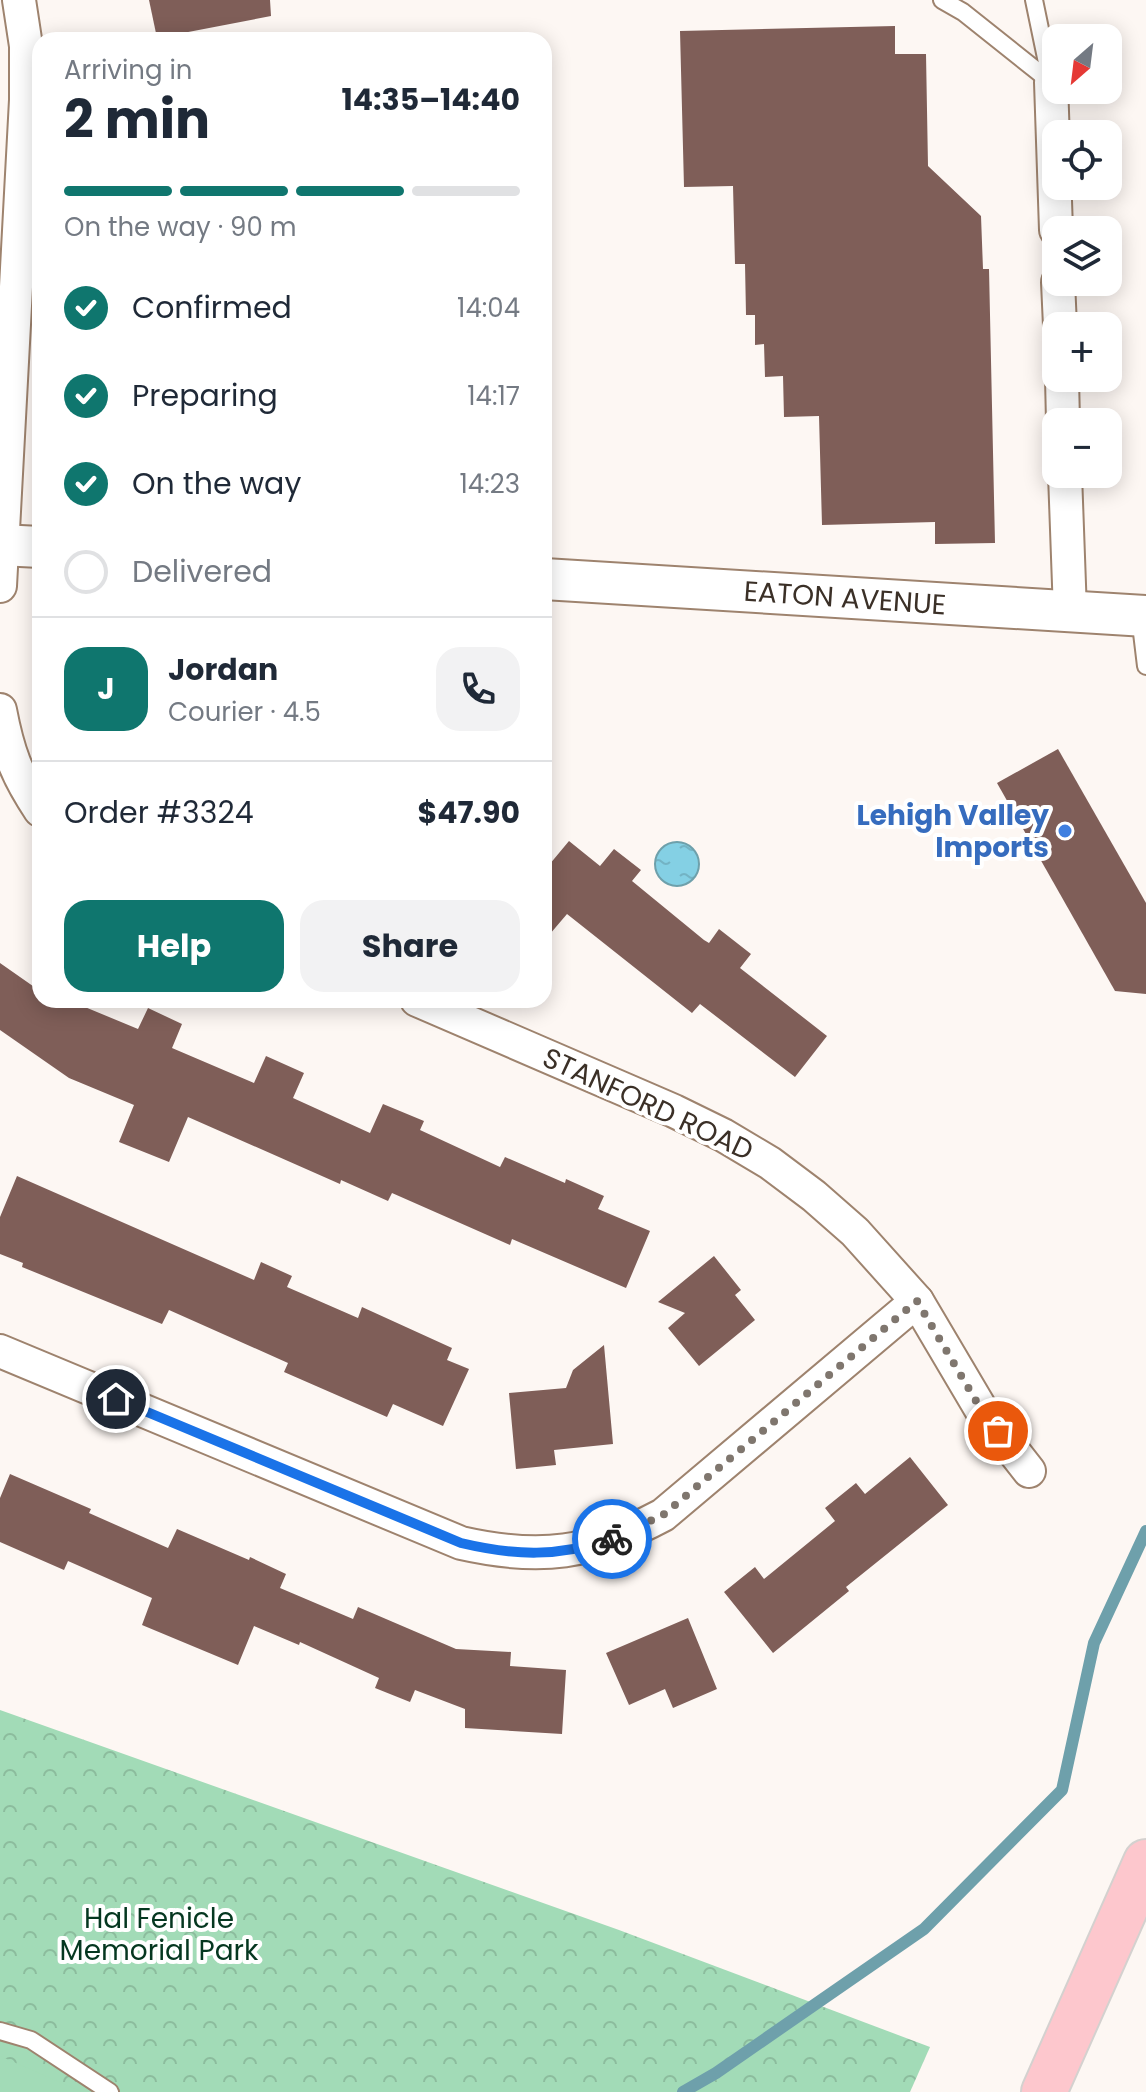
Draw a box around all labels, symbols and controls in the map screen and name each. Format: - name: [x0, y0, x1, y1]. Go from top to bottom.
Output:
- north arrow: [1042, 24, 1122, 104]
- map controls: [1042, 24, 1122, 488]
- text: Arriving in: [64, 52, 193, 88]
- text: 14:35–14:40: [341, 78, 520, 121]
- text: 2 min: [64, 83, 210, 156]
- button: locate: [1042, 120, 1122, 200]
- text: On the way · 90 m: [64, 209, 297, 245]
- button: layers: [1042, 216, 1122, 296]
- icon: check: [64, 286, 108, 330]
- text: Confirmed: [132, 286, 292, 329]
- text: 14:04: [457, 290, 520, 326]
- button: +: [1042, 312, 1122, 392]
- icon: check: [64, 374, 108, 418]
- text: Preparing: [132, 374, 278, 417]
- text: 14:17: [467, 378, 520, 414]
- button: −: [1042, 408, 1122, 488]
- icon: check: [64, 462, 108, 506]
- text: On the way: [132, 462, 301, 505]
- text: 14:23: [460, 466, 520, 502]
- text: Delivered: [132, 550, 272, 593]
- street label: EATON AVENUE: [743, 571, 947, 625]
- button: phone: [436, 647, 520, 731]
- text: Jordan: [168, 648, 278, 691]
- text: J: [97, 667, 115, 710]
- text: Courier · 4.5: [168, 694, 321, 730]
- text: Order #3324: [64, 791, 254, 834]
- text: $47.90: [417, 791, 520, 834]
- place label: Lehigh Valley Imports: [857, 796, 1049, 867]
- marker: Lehigh Valley Imports: [1056, 822, 1074, 840]
- button: Help: [64, 900, 284, 992]
- button: Share: [300, 900, 520, 992]
- street label: STANFORD ROAD: [536, 1038, 760, 1170]
- pin: [82, 1365, 150, 1433]
- icon: home: [94, 1377, 138, 1421]
- pin: [964, 1397, 1032, 1465]
- icon: bag: [976, 1409, 1020, 1453]
- courier: [572, 1499, 652, 1579]
- icon: bike: [590, 1517, 634, 1561]
- park label: Hal Fenicle Memorial Park: [60, 1899, 259, 1970]

